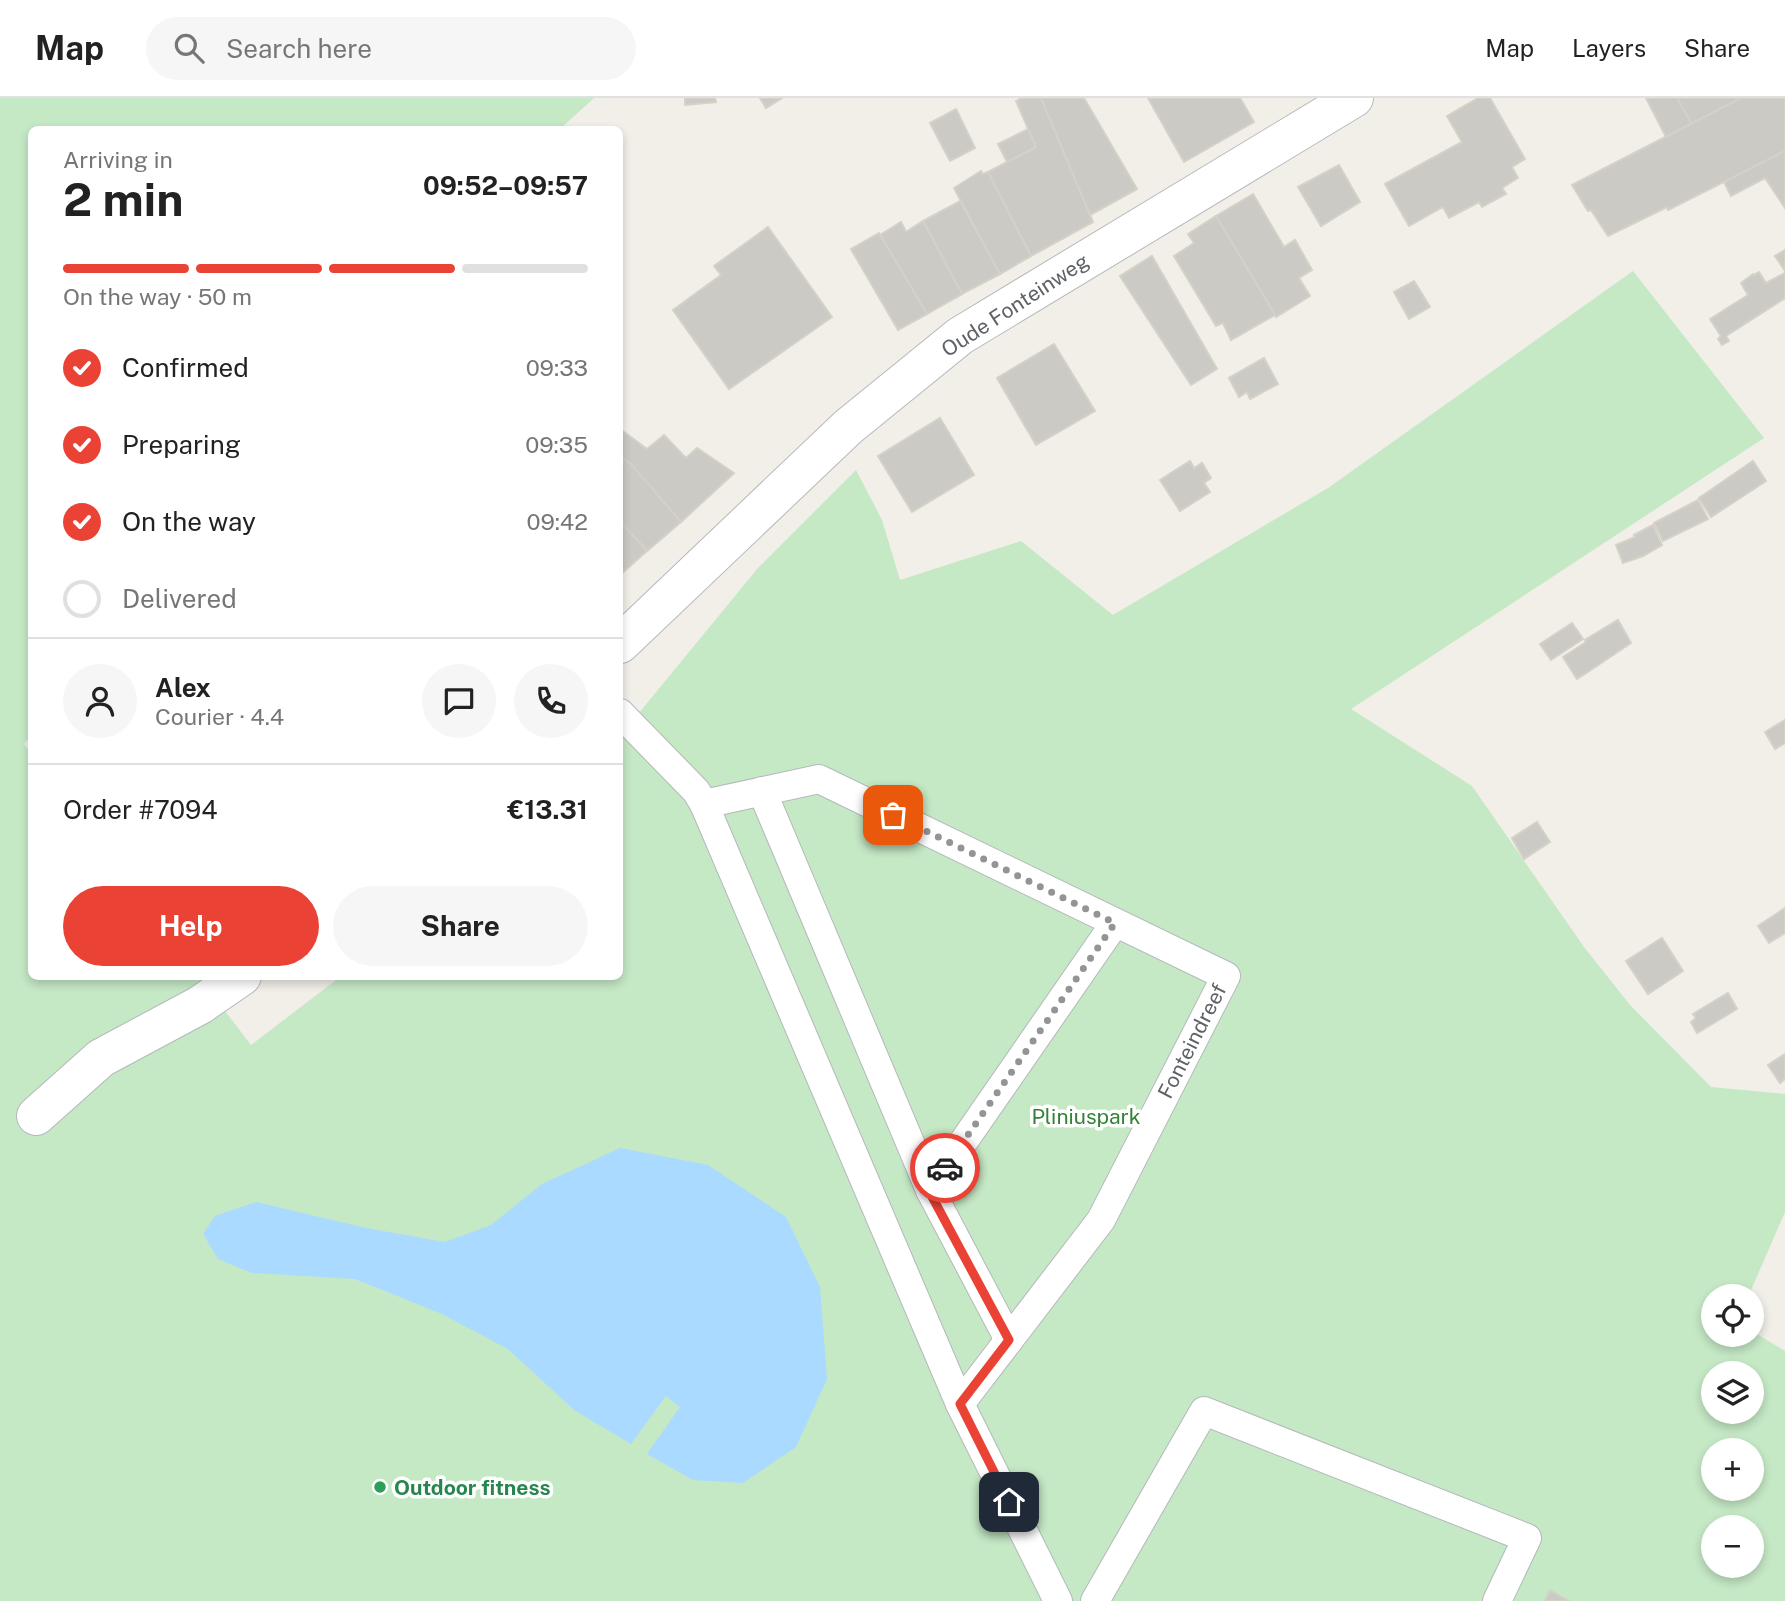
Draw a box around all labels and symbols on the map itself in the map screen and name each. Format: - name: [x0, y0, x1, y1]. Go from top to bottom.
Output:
- street label: Oude Fonteinweg: [937, 248, 1093, 362]
- pin: [863, 785, 923, 845]
- street label: Fonteindreef: [1152, 979, 1232, 1103]
- park label: Pliniuspark: [1031, 1104, 1141, 1129]
- courier: [910, 1133, 980, 1203]
- pin: [979, 1472, 1039, 1532]
- place label: Outdoor fitness: [394, 1475, 550, 1500]
- marker: Outdoor fitness: [372, 1479, 388, 1495]

